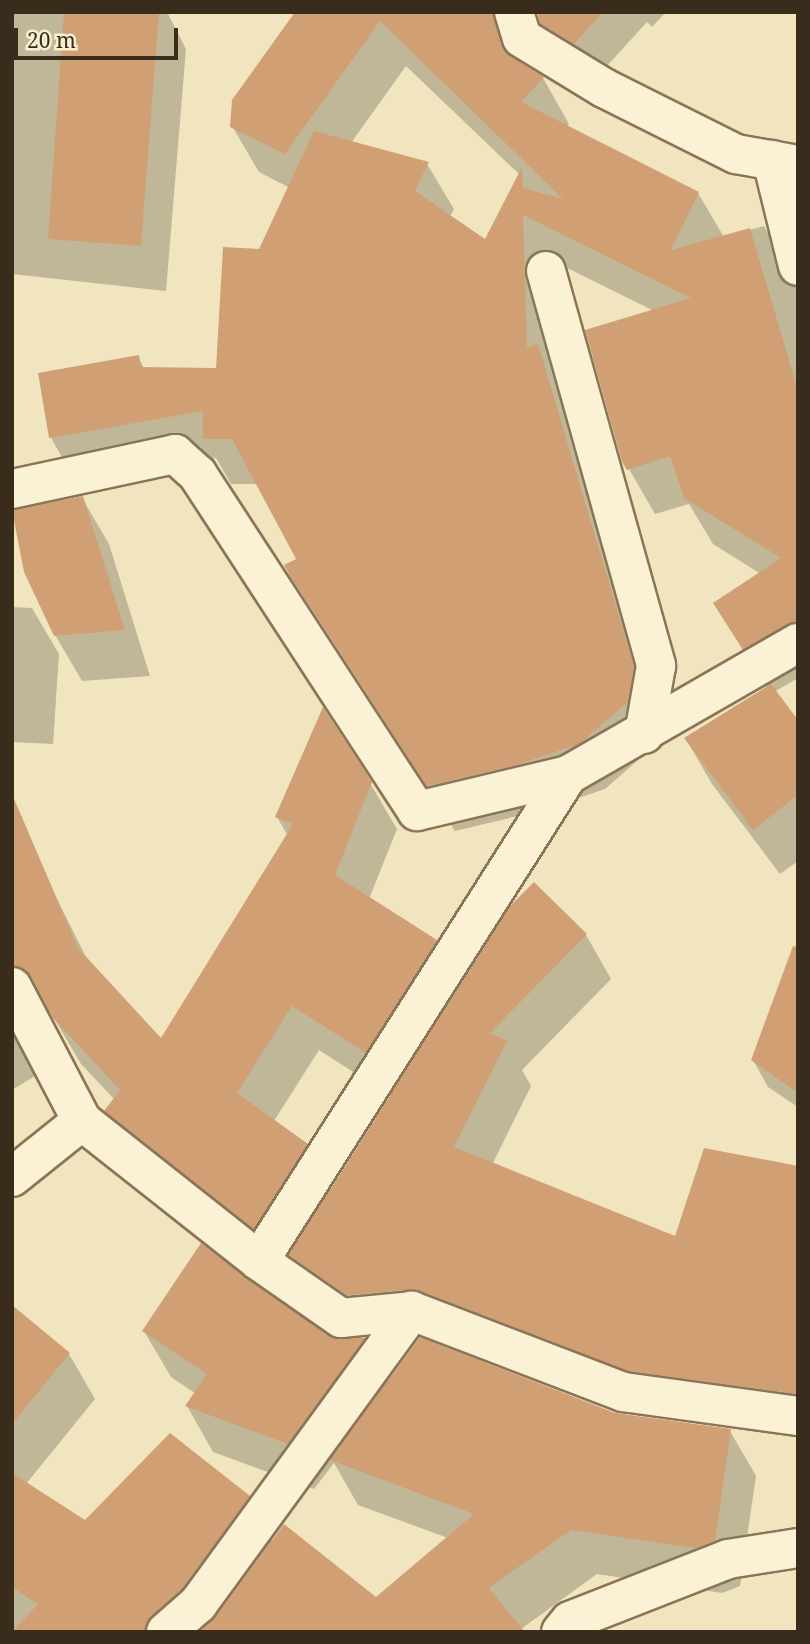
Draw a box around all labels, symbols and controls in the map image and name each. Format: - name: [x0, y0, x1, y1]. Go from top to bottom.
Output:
- scale bar: [18, 14, 182, 58]
- text: 20 m: [27, 26, 76, 54]

